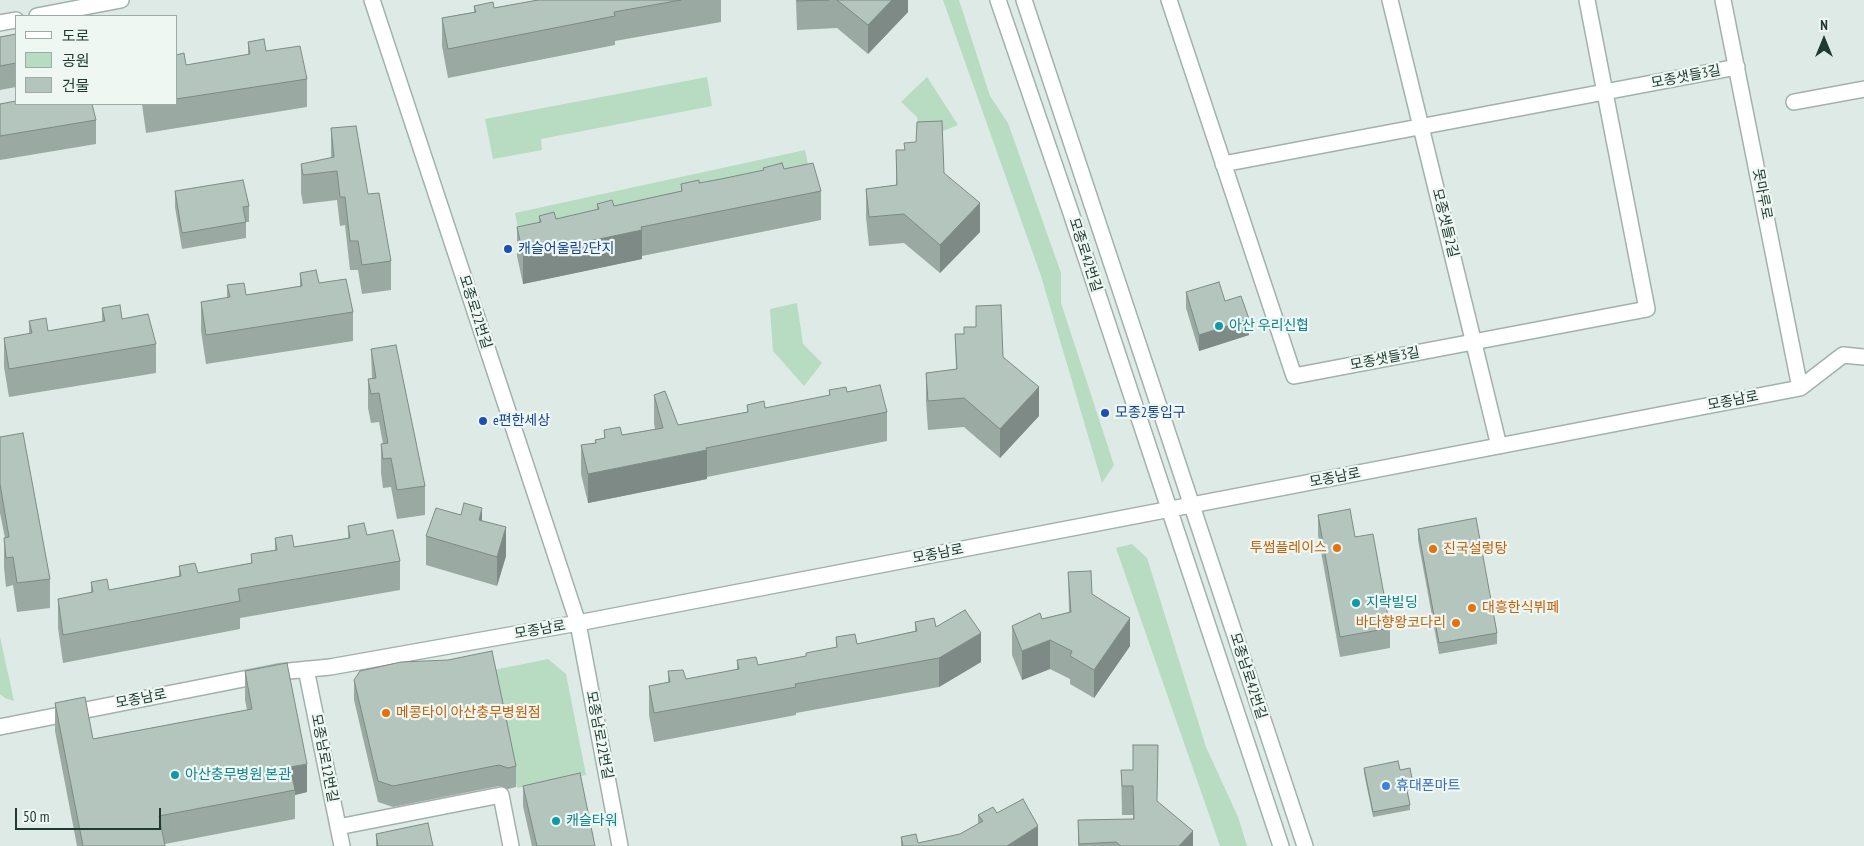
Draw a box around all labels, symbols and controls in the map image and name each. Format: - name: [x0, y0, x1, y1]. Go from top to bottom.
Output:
- legend: [15, 15, 178, 105]
- north arrow: [1799, 15, 1849, 65]
- text: N: [1820, 16, 1828, 34]
- text: 도로: [62, 26, 90, 45]
- text: 공원: [62, 51, 90, 70]
- street label: 모종샛들3길: [1650, 62, 1722, 92]
- text: 건물: [62, 76, 90, 95]
- street label: 못마루로: [1749, 167, 1775, 221]
- street label: 모종샛들2길: [1428, 187, 1462, 259]
- street label: 모종로42번길: [1065, 216, 1105, 294]
- place label: 캐슬어울림2단지: [518, 241, 614, 257]
- marker: 캐슬어울림2단지: [502, 243, 514, 255]
- street label: 모종로22번길: [455, 273, 495, 351]
- place label: 아산 우리신협: [1229, 318, 1309, 334]
- marker: 아산 우리신협: [1213, 320, 1225, 332]
- street label: 모종샛들3길: [1349, 344, 1421, 374]
- street label: 모종남로: [1706, 388, 1760, 414]
- place label: 모종2통입구: [1115, 405, 1186, 421]
- marker: 모종2통입구: [1099, 407, 1111, 419]
- place label: e편한세상: [493, 413, 550, 429]
- marker: e편한세상: [477, 415, 489, 427]
- street label: 모종남로: [1308, 465, 1362, 491]
- place label: 투썸플레이스: [1250, 540, 1327, 556]
- street label: 모종남로: [911, 541, 965, 567]
- place label: 진국설렁탕: [1443, 541, 1507, 557]
- marker: 투썸플레이스: [1331, 542, 1343, 554]
- marker: 진국설렁탕: [1427, 543, 1439, 555]
- place label: 지락빌딩: [1366, 595, 1418, 611]
- marker: 지락빌딩: [1350, 597, 1362, 609]
- place label: 대흥한식뷔페: [1482, 600, 1559, 616]
- marker: 대흥한식뷔페: [1466, 602, 1478, 614]
- place label: 바다향왕코다리: [1356, 615, 1446, 631]
- street label: 모종남로: [513, 617, 567, 643]
- marker: 바다향왕코다리: [1450, 617, 1462, 629]
- street label: 모종남로42번길: [1226, 631, 1270, 721]
- street label: 모종남로: [114, 686, 168, 712]
- street label: 모종남로22번길: [582, 689, 616, 781]
- place label: 메콩타이 아산충무병원점: [396, 705, 541, 721]
- marker: 메콩타이 아산충무병원점: [380, 707, 392, 719]
- street label: 모종남로12번길: [307, 712, 341, 804]
- place label: 아산충무병원 본관: [185, 767, 291, 783]
- marker: 아산충무병원 본관: [169, 769, 181, 781]
- place label: 휴대폰마트: [1396, 778, 1460, 794]
- marker: 휴대폰마트: [1380, 780, 1392, 792]
- scale bar: [18, 798, 164, 830]
- text: 50 m: [23, 807, 49, 826]
- place label: 캐슬타워: [566, 813, 618, 829]
- marker: 캐슬타워: [550, 815, 562, 827]

